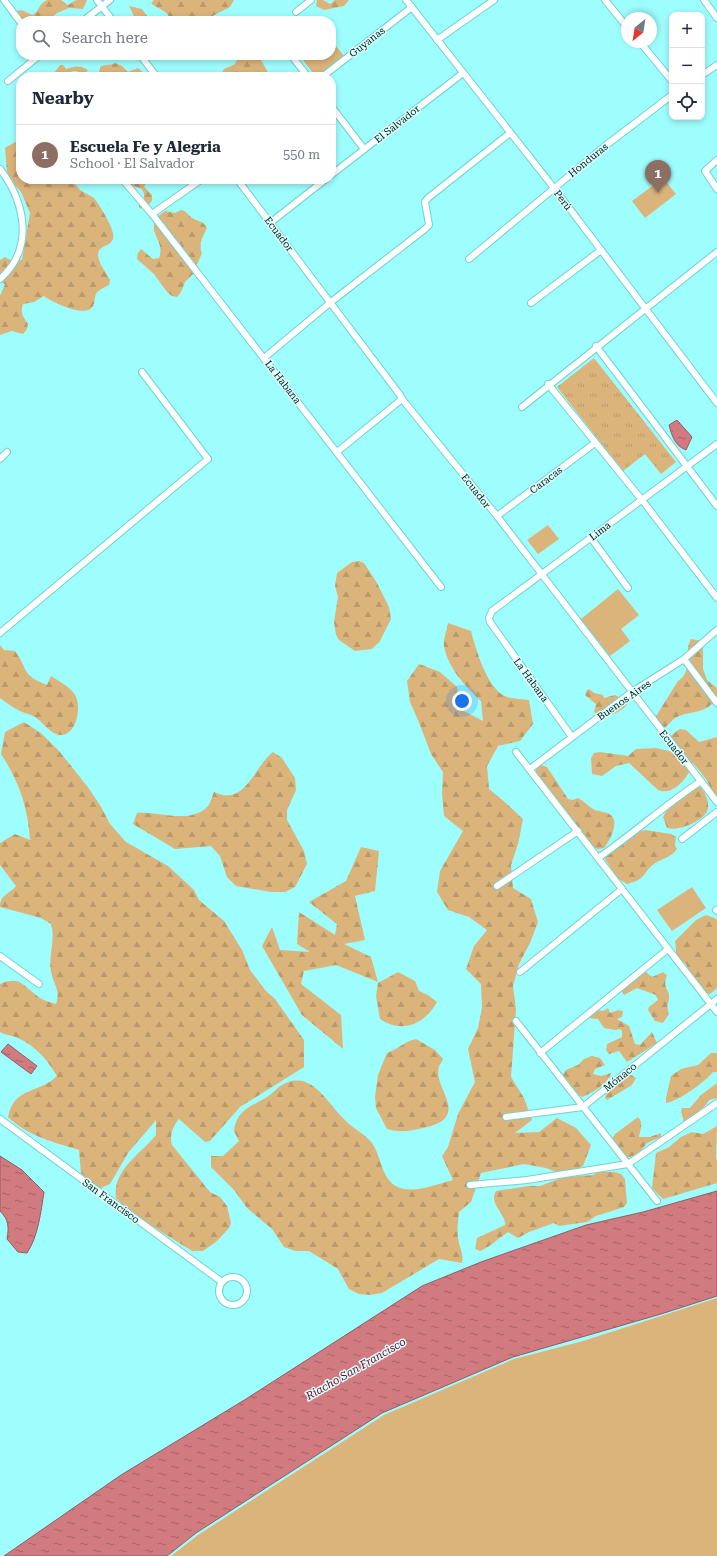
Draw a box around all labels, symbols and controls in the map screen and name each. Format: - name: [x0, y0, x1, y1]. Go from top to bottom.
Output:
- north arrow: [621, 12, 657, 48]
- map controls: [669, 12, 705, 120]
- button: +: [669, 12, 705, 48]
- search box: [16, 16, 336, 60]
- street label: Guyanas: [347, 25, 387, 59]
- icon: search: [30, 27, 52, 49]
- text: Search here: [62, 29, 148, 47]
- button: −: [669, 48, 705, 84]
- button: locate: [669, 84, 705, 120]
- text: Nearby: [32, 88, 94, 108]
- street label: El Salvador: [372, 103, 422, 145]
- text: Escuela Fe y Alegria: [70, 138, 221, 156]
- street label: Honduras: [566, 141, 610, 179]
- text: 1: [41, 147, 49, 162]
- text: 550 m: [283, 147, 320, 162]
- text: School · El Salvador: [70, 156, 195, 171]
- pin: 1: [645, 160, 671, 193]
- street label: Perú: [552, 188, 574, 213]
- street label: Ecuador: [262, 215, 296, 253]
- street label: La Habana: [263, 358, 304, 406]
- street label: Caracas: [528, 464, 565, 496]
- street label: Ecuador: [459, 472, 493, 510]
- street label: Lima: [587, 519, 613, 543]
- street label: La Habana: [511, 656, 551, 705]
- street label: Buenos Aires: [595, 677, 653, 722]
- your location: [452, 691, 472, 711]
- street label: Ecuador: [657, 728, 691, 766]
- street label: Mónaco: [601, 1060, 639, 1094]
- street label: San Francisco: [80, 1177, 142, 1225]
- water label: Riacho San Francisco: [303, 1335, 408, 1403]

